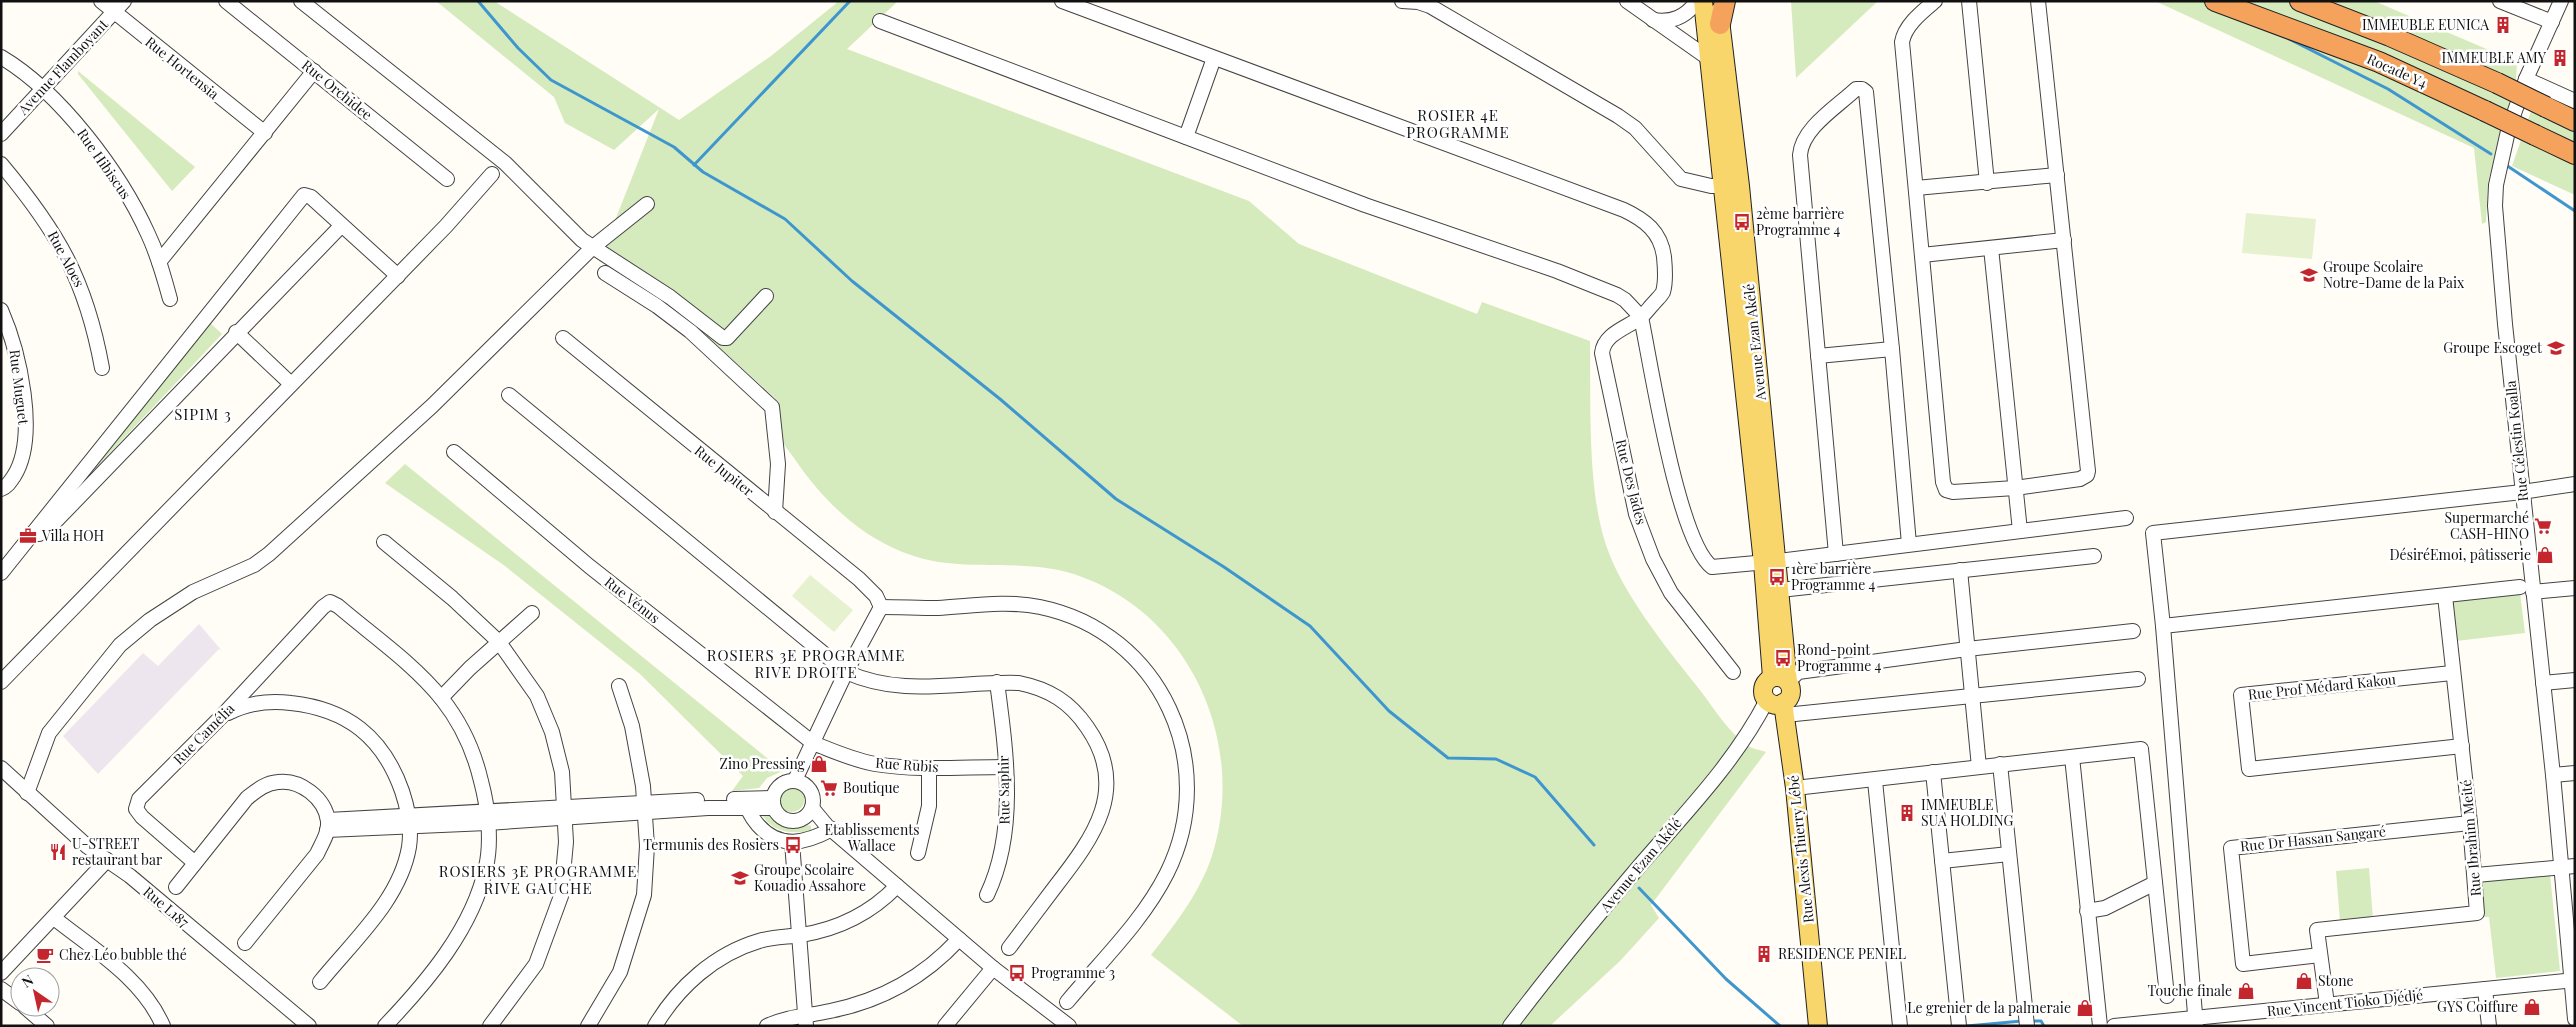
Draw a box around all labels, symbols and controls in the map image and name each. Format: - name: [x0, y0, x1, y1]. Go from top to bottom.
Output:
- street label: Avenue Flamboyant: [13, 14, 112, 119]
- place label: IMMEUBLE EUNICA: [2362, 15, 2489, 34]
- building icon: IMMEUBLE EUNICA: [2493, 15, 2513, 35]
- street label: Rue Hortensia: [141, 32, 223, 103]
- place label: IMMEUBLE AMY: [2441, 48, 2547, 67]
- building icon: IMMEUBLE AMY: [2550, 48, 2570, 68]
- street label: Rocade Y4: [2364, 49, 2430, 92]
- street label: Rue Orchidee: [298, 55, 377, 124]
- district label: ROSIER 4E PROGRAMME: [1406, 105, 1510, 142]
- street label: Rue Hibiscus: [73, 125, 136, 203]
- place label: 2ème barrière Programme 4: [1756, 204, 1844, 239]
- bus stop icon: 2ème barrière Programme 4: [1732, 212, 1752, 232]
- street label: Rue Aloes: [44, 227, 89, 290]
- place label: Groupe Scolaire Notre-Dame de la Paix: [2323, 257, 2465, 292]
- school or university icon: Groupe Scolaire Notre-Dame de la Paix: [2299, 265, 2319, 285]
- street label: Avenue Ezan Akélé: [1739, 283, 1770, 402]
- place label: Groupe Escoget: [2443, 338, 2543, 357]
- school or university icon: Groupe Escoget: [2546, 338, 2566, 358]
- street label: Rue Muguet: [5, 348, 34, 427]
- street label: Rue Célestin Koalla: [2501, 380, 2532, 502]
- district label: SIPIM 3: [174, 404, 232, 424]
- street label: Rue Des Jades: [1612, 437, 1651, 527]
- street label: Rue Jupiter: [691, 441, 758, 501]
- place label: Supermarché CASH-HINO: [2444, 508, 2529, 543]
- supermarket icon: Supermarché CASH-HINO: [2533, 516, 2553, 536]
- office icon: Villa HOH: [18, 526, 38, 546]
- place label: Villa HOH: [41, 526, 105, 545]
- place label: DésiréEmoi, pâtisserie: [2389, 545, 2531, 564]
- shop icon: DésiréEmoi, pâtisserie: [2535, 545, 2555, 565]
- place label: 1ère barrière Programme 4: [1791, 559, 1876, 594]
- bus stop icon: 1ère barrière Programme 4: [1767, 567, 1787, 587]
- street label: Rue Vénus: [601, 572, 664, 627]
- place label: Rond-point Programme 4: [1797, 640, 1882, 675]
- district label: ROSIERS 3E PROGRAMME RIVE DROITE: [707, 645, 905, 682]
- bus stop icon: Rond-point Programme 4: [1773, 648, 1793, 668]
- street label: Rue Prof Médard Kakou: [2247, 669, 2397, 704]
- street label: Rue Camélia: [169, 699, 238, 768]
- street label: Rue Rubis: [875, 753, 939, 776]
- place label: Zino Pressing: [720, 754, 806, 773]
- shop icon: Zino Pressing: [809, 754, 829, 774]
- street label: Rue Saphir: [993, 755, 1014, 825]
- street label: Rue Alexis Thierry Lébé: [1783, 774, 1818, 924]
- supermarket icon: Boutique: [819, 778, 839, 798]
- place label: Boutique: [843, 778, 900, 797]
- street label: Rue Ibrahim Meité: [2456, 779, 2485, 897]
- place label: IMMEUBLE SUA HOLDING: [1921, 795, 2014, 830]
- bank icon: Etablissements Wallace: [862, 800, 882, 820]
- building icon: IMMEUBLE SUA HOLDING: [1897, 803, 1917, 823]
- street label: Avenue Ezan Akélé: [1595, 814, 1686, 917]
- place label: Etablissements Wallace: [825, 820, 920, 855]
- street label: Rue Dr Hassan Sangaré: [2239, 821, 2387, 856]
- place label: U-STREET restaurant bar: [72, 834, 163, 869]
- place label: Termunis des Rosiers: [643, 835, 779, 854]
- bus stop icon: Termunis des Rosiers: [783, 835, 803, 855]
- restaurant icon: U-STREET restaurant bar: [48, 842, 68, 862]
- place label: Groupe Scolaire Kouadio Assahore: [754, 860, 866, 895]
- district label: ROSIERS 3E PROGRAMME RIVE GAUCHE: [439, 861, 637, 898]
- school or university icon: Groupe Scolaire Kouadio Assahore: [730, 868, 750, 888]
- street label: Rue L187: [139, 882, 193, 932]
- building icon: RESIDENCE PENIEL: [1754, 944, 1774, 964]
- place label: RESIDENCE PENIEL: [1778, 944, 1906, 963]
- cafe icon: Chez Léo bubble thé: [35, 945, 55, 965]
- place label: Chez Léo bubble thé: [59, 945, 187, 964]
- bus stop icon: Programme 3: [1007, 963, 1027, 983]
- place label: Programme 3: [1031, 963, 1115, 982]
- north arrow: [10, 967, 60, 1017]
- text: N: [18, 970, 37, 992]
- shop icon: Stone: [2294, 971, 2314, 991]
- place label: Stone: [2318, 971, 2354, 990]
- place label: Touche finale: [2148, 981, 2232, 1000]
- shop icon: Touche finale: [2236, 981, 2256, 1001]
- street label: Rue Vincent Tioko Djédjé: [2266, 985, 2424, 1020]
- place label: GYS Coiffure: [2437, 997, 2518, 1016]
- shop icon: GYS Coiffure: [2522, 997, 2542, 1017]
- place label: Le grenier de la palmeraie: [1907, 998, 2071, 1017]
- shop icon: Le grenier de la palmeraie: [2075, 998, 2095, 1018]

